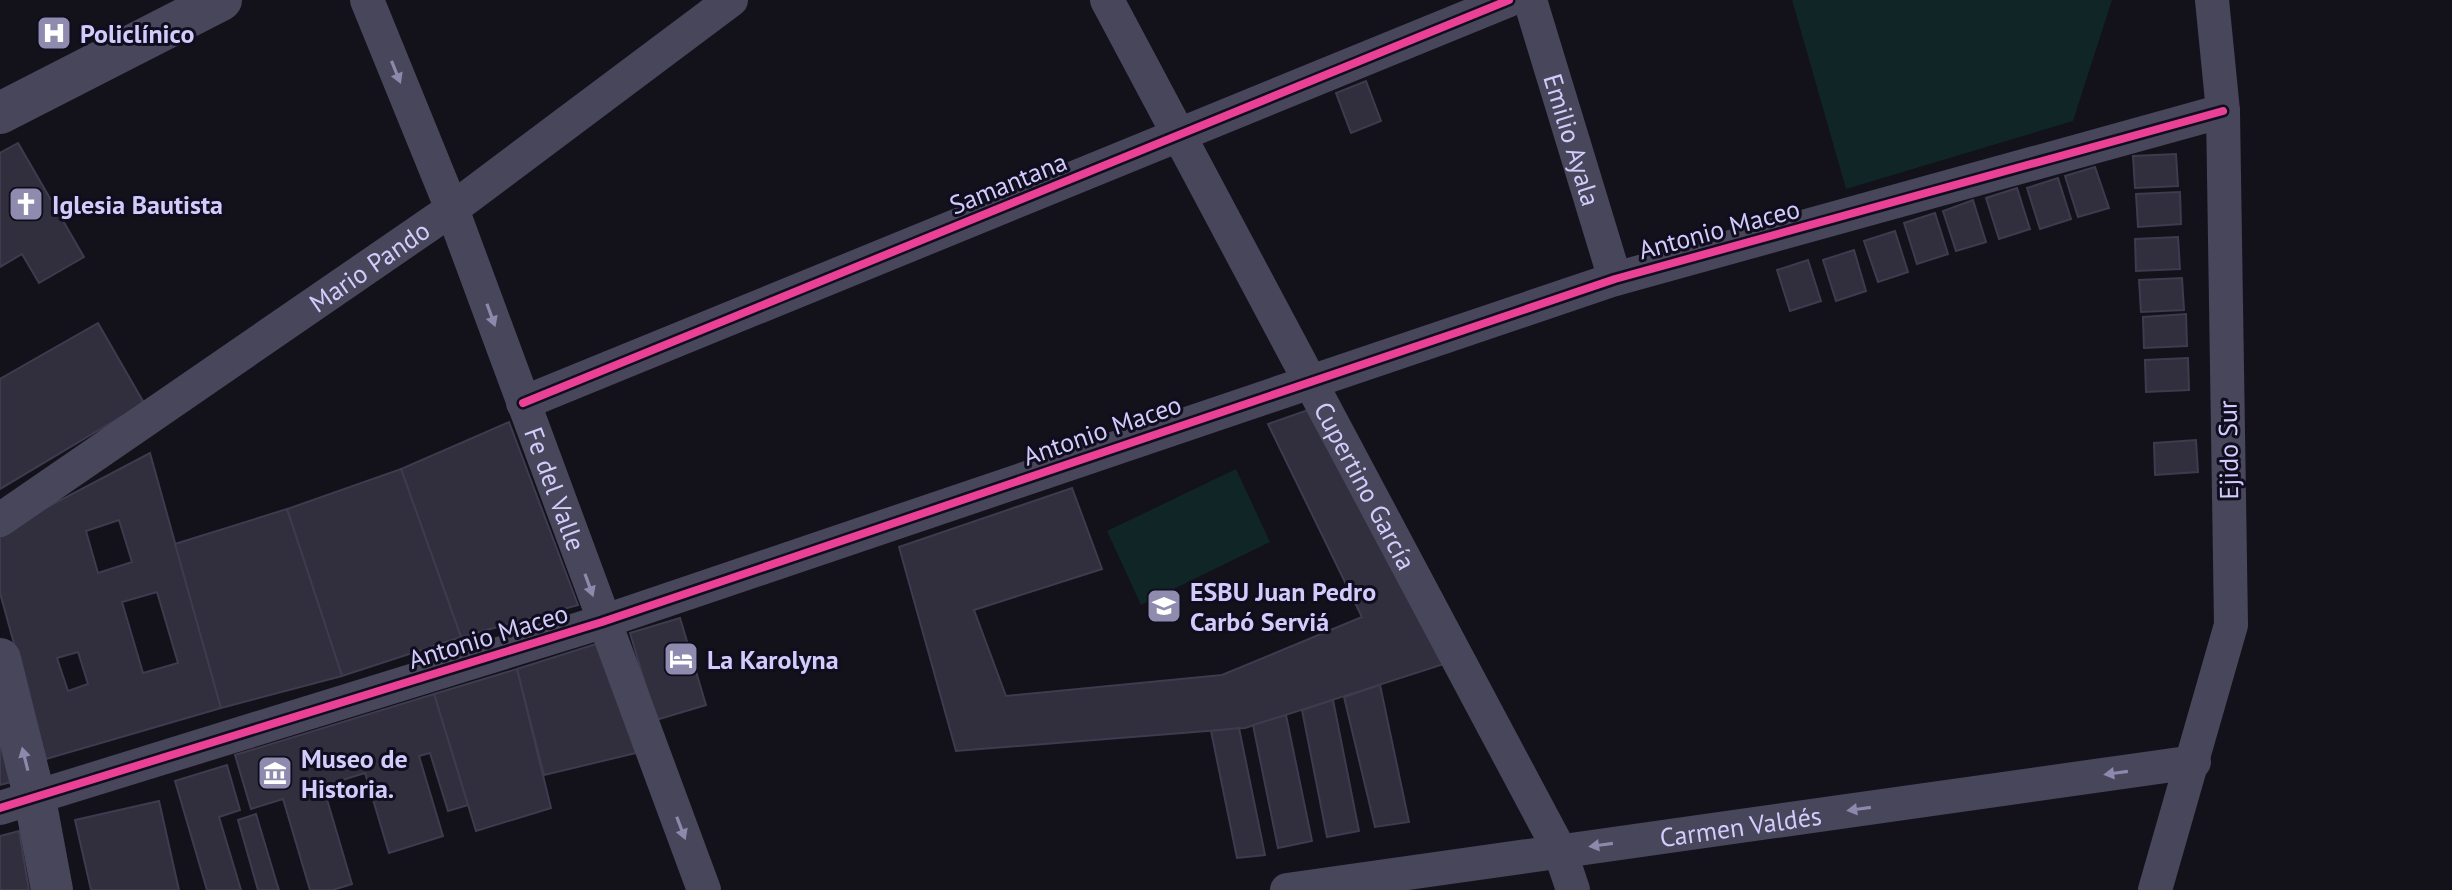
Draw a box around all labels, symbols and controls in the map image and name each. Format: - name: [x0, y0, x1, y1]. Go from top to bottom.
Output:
- hospital icon: Policlínico: [35, 14, 73, 52]
- place label: Policlínico: [80, 17, 194, 50]
- one-way arrow: [390, 60, 403, 84]
- street label: Emilio Ayala: [1537, 70, 1608, 210]
- street label: Samantana: [944, 145, 1072, 221]
- church icon: Iglesia Bautista: [7, 185, 45, 223]
- place label: Iglesia Bautista: [52, 188, 223, 221]
- street label: Antonio Maceo: [1635, 192, 1803, 266]
- street label: Mario Pando: [303, 213, 436, 319]
- one-way arrow: [485, 303, 497, 327]
- street label: Antonio Maceo: [1018, 387, 1186, 473]
- street label: Cupertino García: [1307, 396, 1424, 575]
- street label: Ejido Sur: [2211, 400, 2245, 500]
- street label: Fe del Valle: [518, 422, 593, 555]
- one-way arrow: [583, 573, 596, 597]
- place label: ESBU Juan Pedro Carbó Serviá: [1190, 575, 1376, 638]
- school or university icon: ESBU Juan Pedro Carbó Serviá: [1145, 587, 1183, 625]
- street label: Antonio Maceo: [404, 596, 572, 676]
- hotel icon: La Karolyna: [662, 640, 700, 678]
- place label: La Karolyna: [707, 643, 839, 676]
- place label: Museo de Historia.: [301, 742, 408, 805]
- one-way arrow: [18, 746, 30, 771]
- museum icon: Museo de Historia.: [256, 754, 294, 792]
- one-way arrow: [2103, 767, 2128, 780]
- street label: Carmen Valdés: [1657, 798, 1824, 854]
- one-way arrow: [1846, 803, 1871, 816]
- one-way arrow: [675, 817, 688, 841]
- one-way arrow: [1588, 839, 1613, 852]

